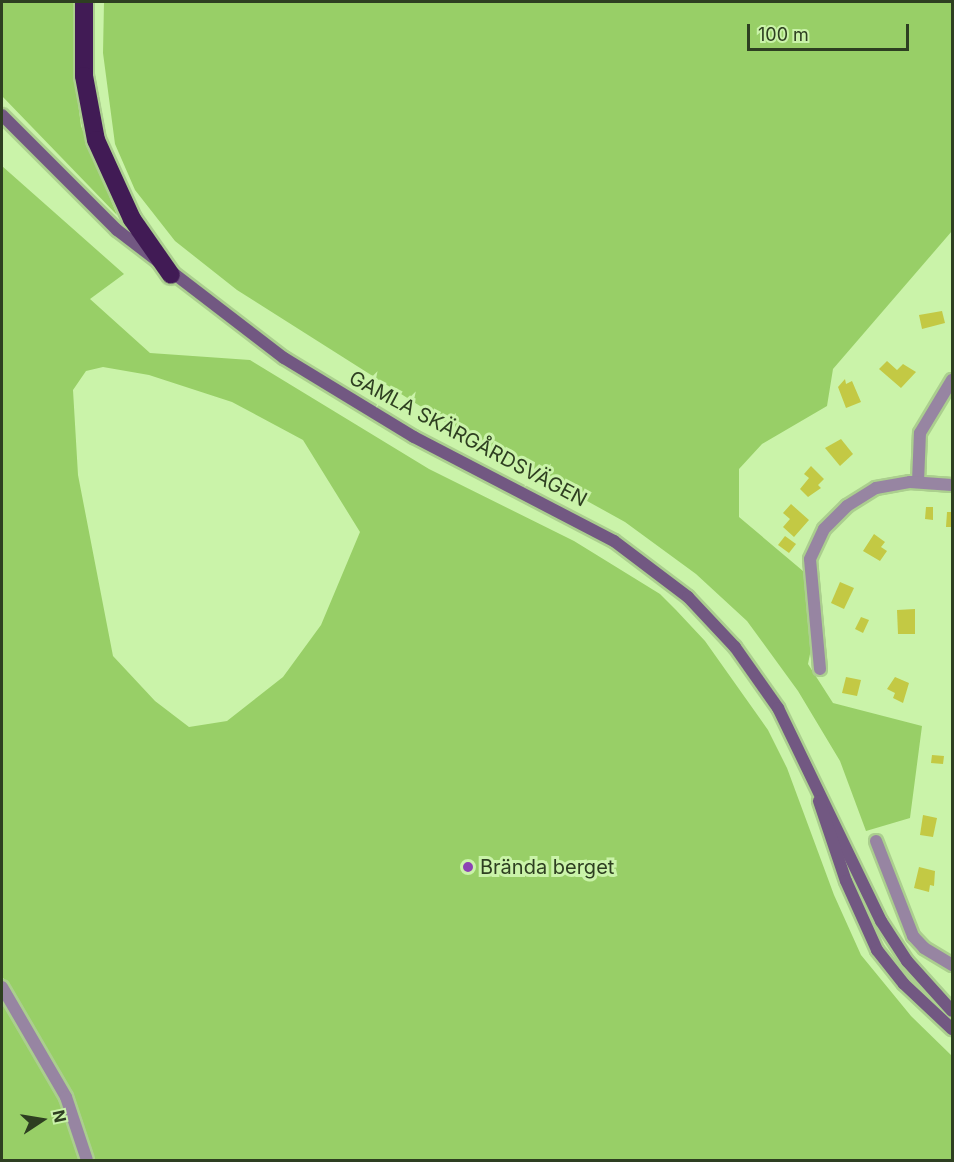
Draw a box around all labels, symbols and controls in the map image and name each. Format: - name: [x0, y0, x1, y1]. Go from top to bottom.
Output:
- scale bar: [750, 12, 912, 50]
- text: 100 m: [758, 24, 809, 45]
- street label: GAMLA SKÄRGÅRDSVÄGEN: [345, 366, 591, 512]
- place label: Brända berget: [480, 855, 614, 879]
- marker: Brända berget: [461, 860, 475, 874]
- north arrow: [12, 1090, 72, 1150]
- text: N: [49, 1108, 71, 1124]

